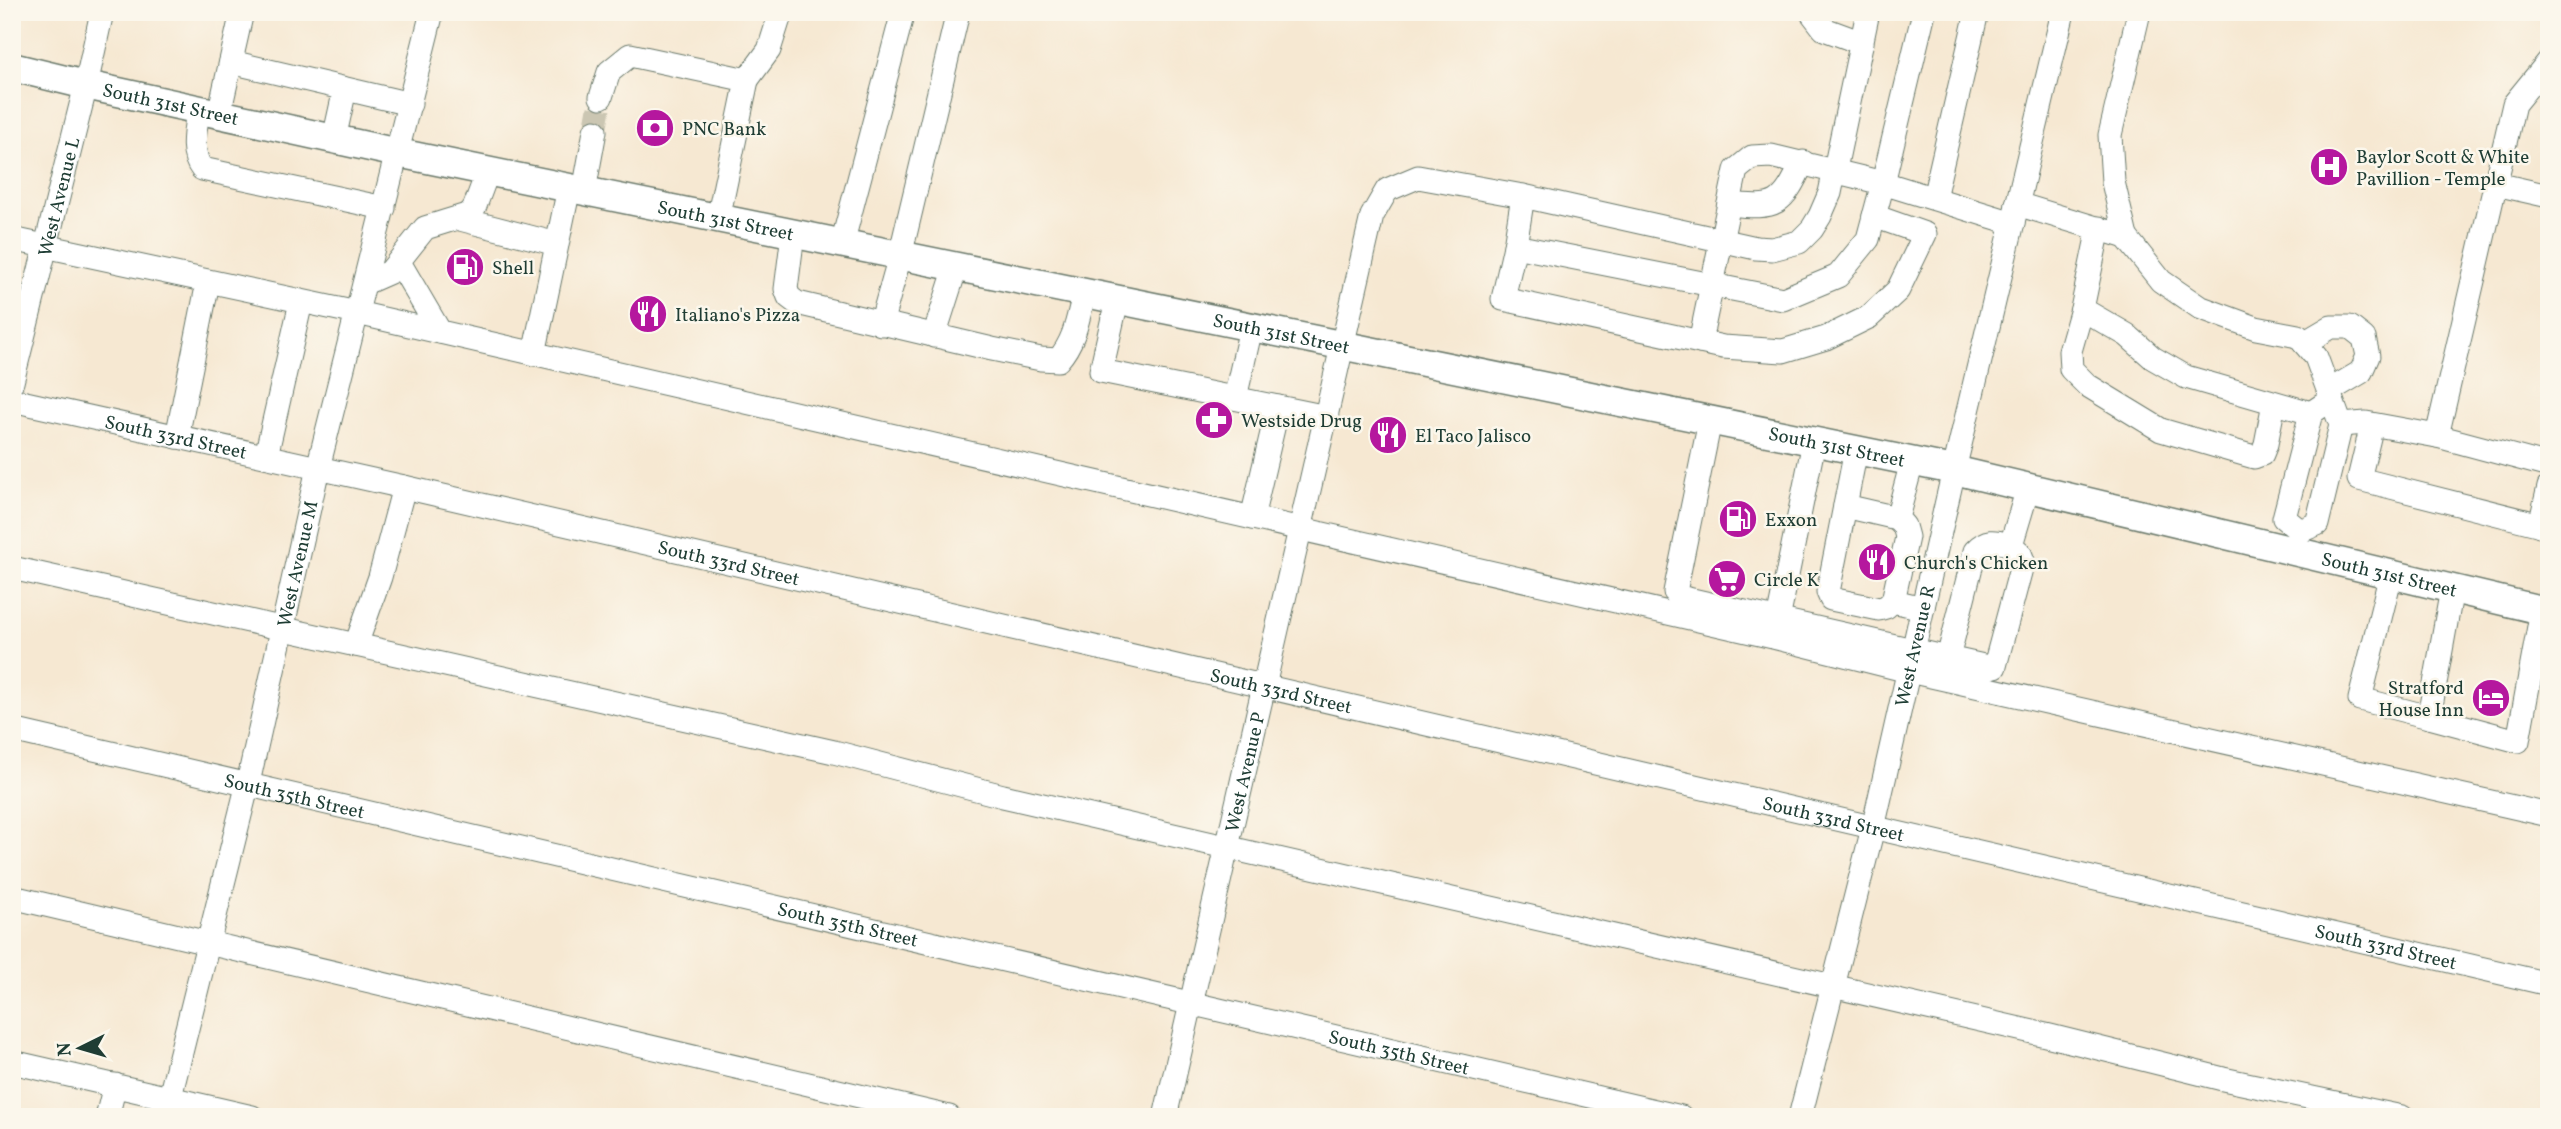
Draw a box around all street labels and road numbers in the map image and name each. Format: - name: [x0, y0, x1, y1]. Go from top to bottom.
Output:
- street label: South 31st Street: [100, 78, 241, 133]
- street label: West Avenue L: [33, 135, 88, 259]
- street label: South 31st Street: [655, 195, 796, 248]
- street label: South 31st Street: [1210, 308, 1352, 362]
- street label: South 33rd Street: [102, 410, 249, 467]
- street label: South 31st Street: [1766, 422, 1907, 475]
- street label: West Avenue M: [272, 498, 325, 630]
- street label: South 33rd Street: [655, 535, 802, 593]
- street label: South 31st Street: [2318, 547, 2460, 605]
- street label: West Avenue R: [1890, 583, 1943, 710]
- street label: South 33rd Street: [1207, 663, 1355, 721]
- street label: West Avenue P: [1220, 710, 1273, 835]
- street label: South 35th Street: [221, 769, 367, 826]
- street label: South 33rd Street: [1760, 791, 1907, 849]
- street label: South 35th Street: [774, 897, 921, 955]
- street label: South 33rd Street: [2312, 919, 2459, 977]
- street label: South 35th Street: [1326, 1025, 1472, 1083]

